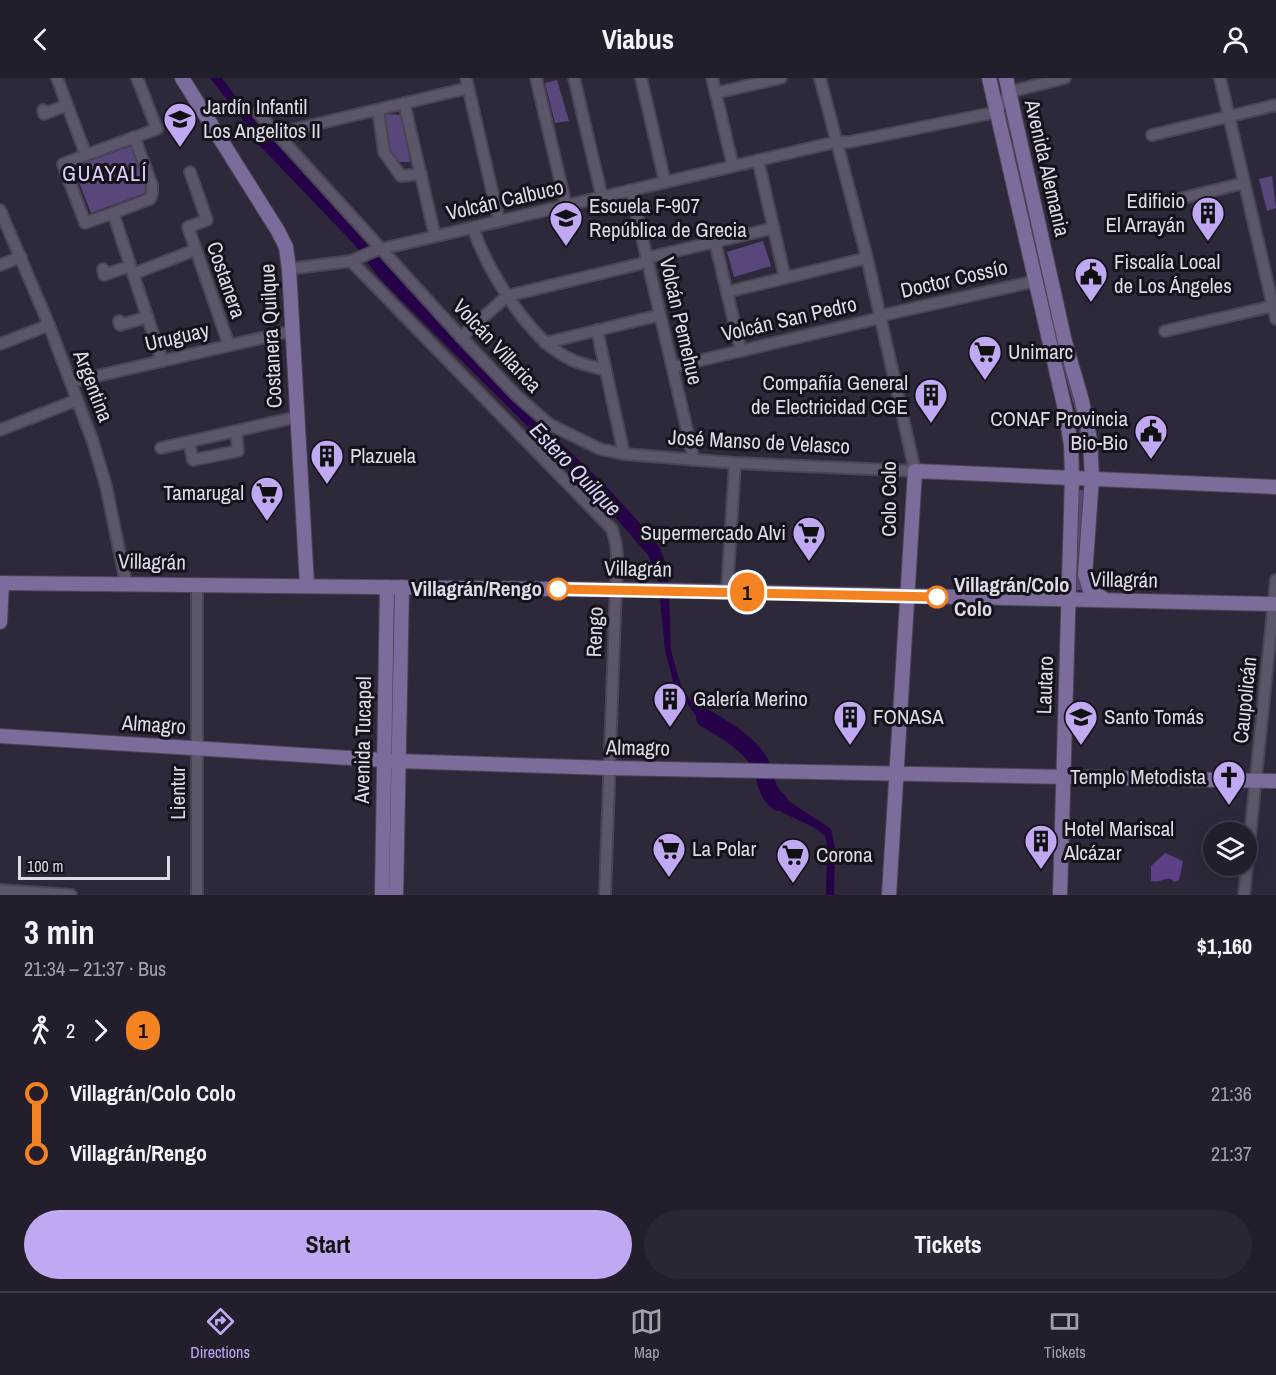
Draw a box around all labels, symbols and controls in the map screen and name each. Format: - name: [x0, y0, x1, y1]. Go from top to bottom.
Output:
- text: Viabus: [602, 21, 674, 57]
- icon: back: [24, 23, 57, 56]
- icon: person: [1219, 23, 1252, 56]
- place label: Jardín Infantil Los Angelitos II: [203, 92, 321, 145]
- street label: Avenida Alemania: [1017, 96, 1077, 240]
- school or university icon: Jardín Infantil Los Angelitos II: [162, 101, 198, 148]
- district label: GUAYALÍ: [62, 158, 148, 188]
- street label: Volcán Calbuco: [443, 172, 566, 227]
- place label: Edificio El Arrayán: [1106, 186, 1185, 239]
- place label: Escuela F-907 República de Grecia: [589, 191, 747, 244]
- building icon: Edificio El Arrayán: [1190, 195, 1226, 242]
- school or university icon: Escuela F-907 República de Grecia: [548, 200, 584, 247]
- street label: Costanera: [200, 238, 253, 323]
- place label: Fiscalía Local de Los Ángeles: [1114, 247, 1232, 300]
- street label: Doctor Cossío: [897, 252, 1010, 305]
- street label: Volcán Pemehue: [653, 254, 710, 388]
- public building icon: Fiscalía Local de Los Ángeles: [1073, 256, 1109, 303]
- street label: Costanera Quilque: [252, 263, 289, 409]
- street label: Volcán San Pedro: [718, 289, 859, 348]
- street label: Volcán Villarica: [446, 292, 549, 399]
- street label: Uruguay: [142, 315, 212, 358]
- supermarket icon: Unimarc: [967, 334, 1003, 381]
- place label: Unimarc: [1008, 337, 1073, 366]
- street label: Argentina: [66, 345, 121, 426]
- place label: Compañía General de Electricidad CGE: [751, 368, 908, 421]
- building icon: Compañía General de Electricidad CGE: [913, 377, 949, 424]
- place label: CONAF Provincia Bio-Bio: [990, 404, 1128, 457]
- public building icon: CONAF Provincia Bio-Bio: [1133, 413, 1169, 460]
- water label: Estero Quilque: [523, 415, 629, 523]
- street label: José Manso de Velasco: [667, 422, 851, 461]
- building icon: Plazuela: [309, 438, 345, 485]
- place label: Plazuela: [350, 441, 416, 470]
- street label: Colo Colo: [874, 461, 903, 537]
- supermarket icon: Tamarugal: [249, 475, 285, 522]
- place label: Tamarugal: [163, 478, 244, 507]
- supermarket icon: Supermercado Alvi: [791, 515, 827, 562]
- place label: Supermercado Alvi: [641, 518, 786, 547]
- street label: Villagrán: [118, 546, 186, 577]
- street label: Villagrán: [604, 553, 672, 584]
- street label: Villagrán: [1090, 564, 1158, 595]
- place label: Villagrán/Colo Colo: [954, 570, 1070, 623]
- line badge: 1: [728, 572, 766, 612]
- place label: Villagrán/Rengo: [411, 574, 542, 603]
- marker: Villagrán/Rengo: [547, 578, 569, 600]
- text: 1: [742, 578, 752, 607]
- marker: Villagrán/Colo Colo: [926, 586, 948, 608]
- street label: Rengo: [579, 606, 610, 658]
- street label: Lautaro: [1029, 655, 1060, 715]
- street label: Caupolicán: [1226, 655, 1263, 745]
- street label: Avenida Tucapel: [347, 676, 378, 805]
- building icon: Galería Merino: [652, 681, 688, 728]
- place label: Galería Merino: [693, 684, 808, 713]
- building icon: FONASA: [832, 699, 868, 746]
- school or university icon: Santo Tomás: [1063, 699, 1099, 746]
- place label: FONASA: [873, 702, 944, 731]
- place label: Santo Tomás: [1104, 702, 1204, 731]
- street label: Almagro: [120, 708, 187, 741]
- street label: Almagro: [605, 732, 670, 763]
- church icon: Templo Metodista: [1211, 759, 1247, 806]
- place label: Templo Metodista: [1070, 762, 1206, 791]
- street label: Lientur: [163, 766, 192, 820]
- place label: Hotel Mariscal Alcázar: [1063, 814, 1174, 867]
- map controls: [1203, 822, 1257, 876]
- button: layers: [1203, 822, 1257, 876]
- building icon: Hotel Mariscal Alcázar: [1023, 823, 1059, 870]
- supermarket icon: La Polar: [651, 831, 687, 878]
- place label: La Polar: [692, 834, 756, 863]
- supermarket icon: Corona: [775, 837, 811, 884]
- place label: Corona: [816, 840, 873, 869]
- scale bar: [18, 853, 170, 880]
- text: 100 m: [27, 855, 63, 877]
- text: 3 min: [24, 910, 95, 954]
- text: $1,160: [1197, 931, 1252, 961]
- text: 21:34 – 21:37 · Bus: [24, 955, 166, 982]
- icon: walk: [24, 1014, 57, 1047]
- icon: forward: [84, 1014, 117, 1047]
- text: 1: [138, 1016, 148, 1045]
- text: 2: [66, 1017, 75, 1044]
- text: Villagrán/Colo Colo: [70, 1078, 236, 1108]
- text: 21:36: [1211, 1080, 1252, 1107]
- text: Villagrán/Rengo: [70, 1138, 207, 1168]
- text: 21:37: [1211, 1140, 1252, 1167]
- button: Start: [24, 1210, 632, 1279]
- button: Tickets: [644, 1210, 1252, 1279]
- tab: Directions: [190, 1305, 250, 1363]
- tab: Map: [630, 1305, 663, 1363]
- tab: Tickets: [1044, 1305, 1086, 1363]

